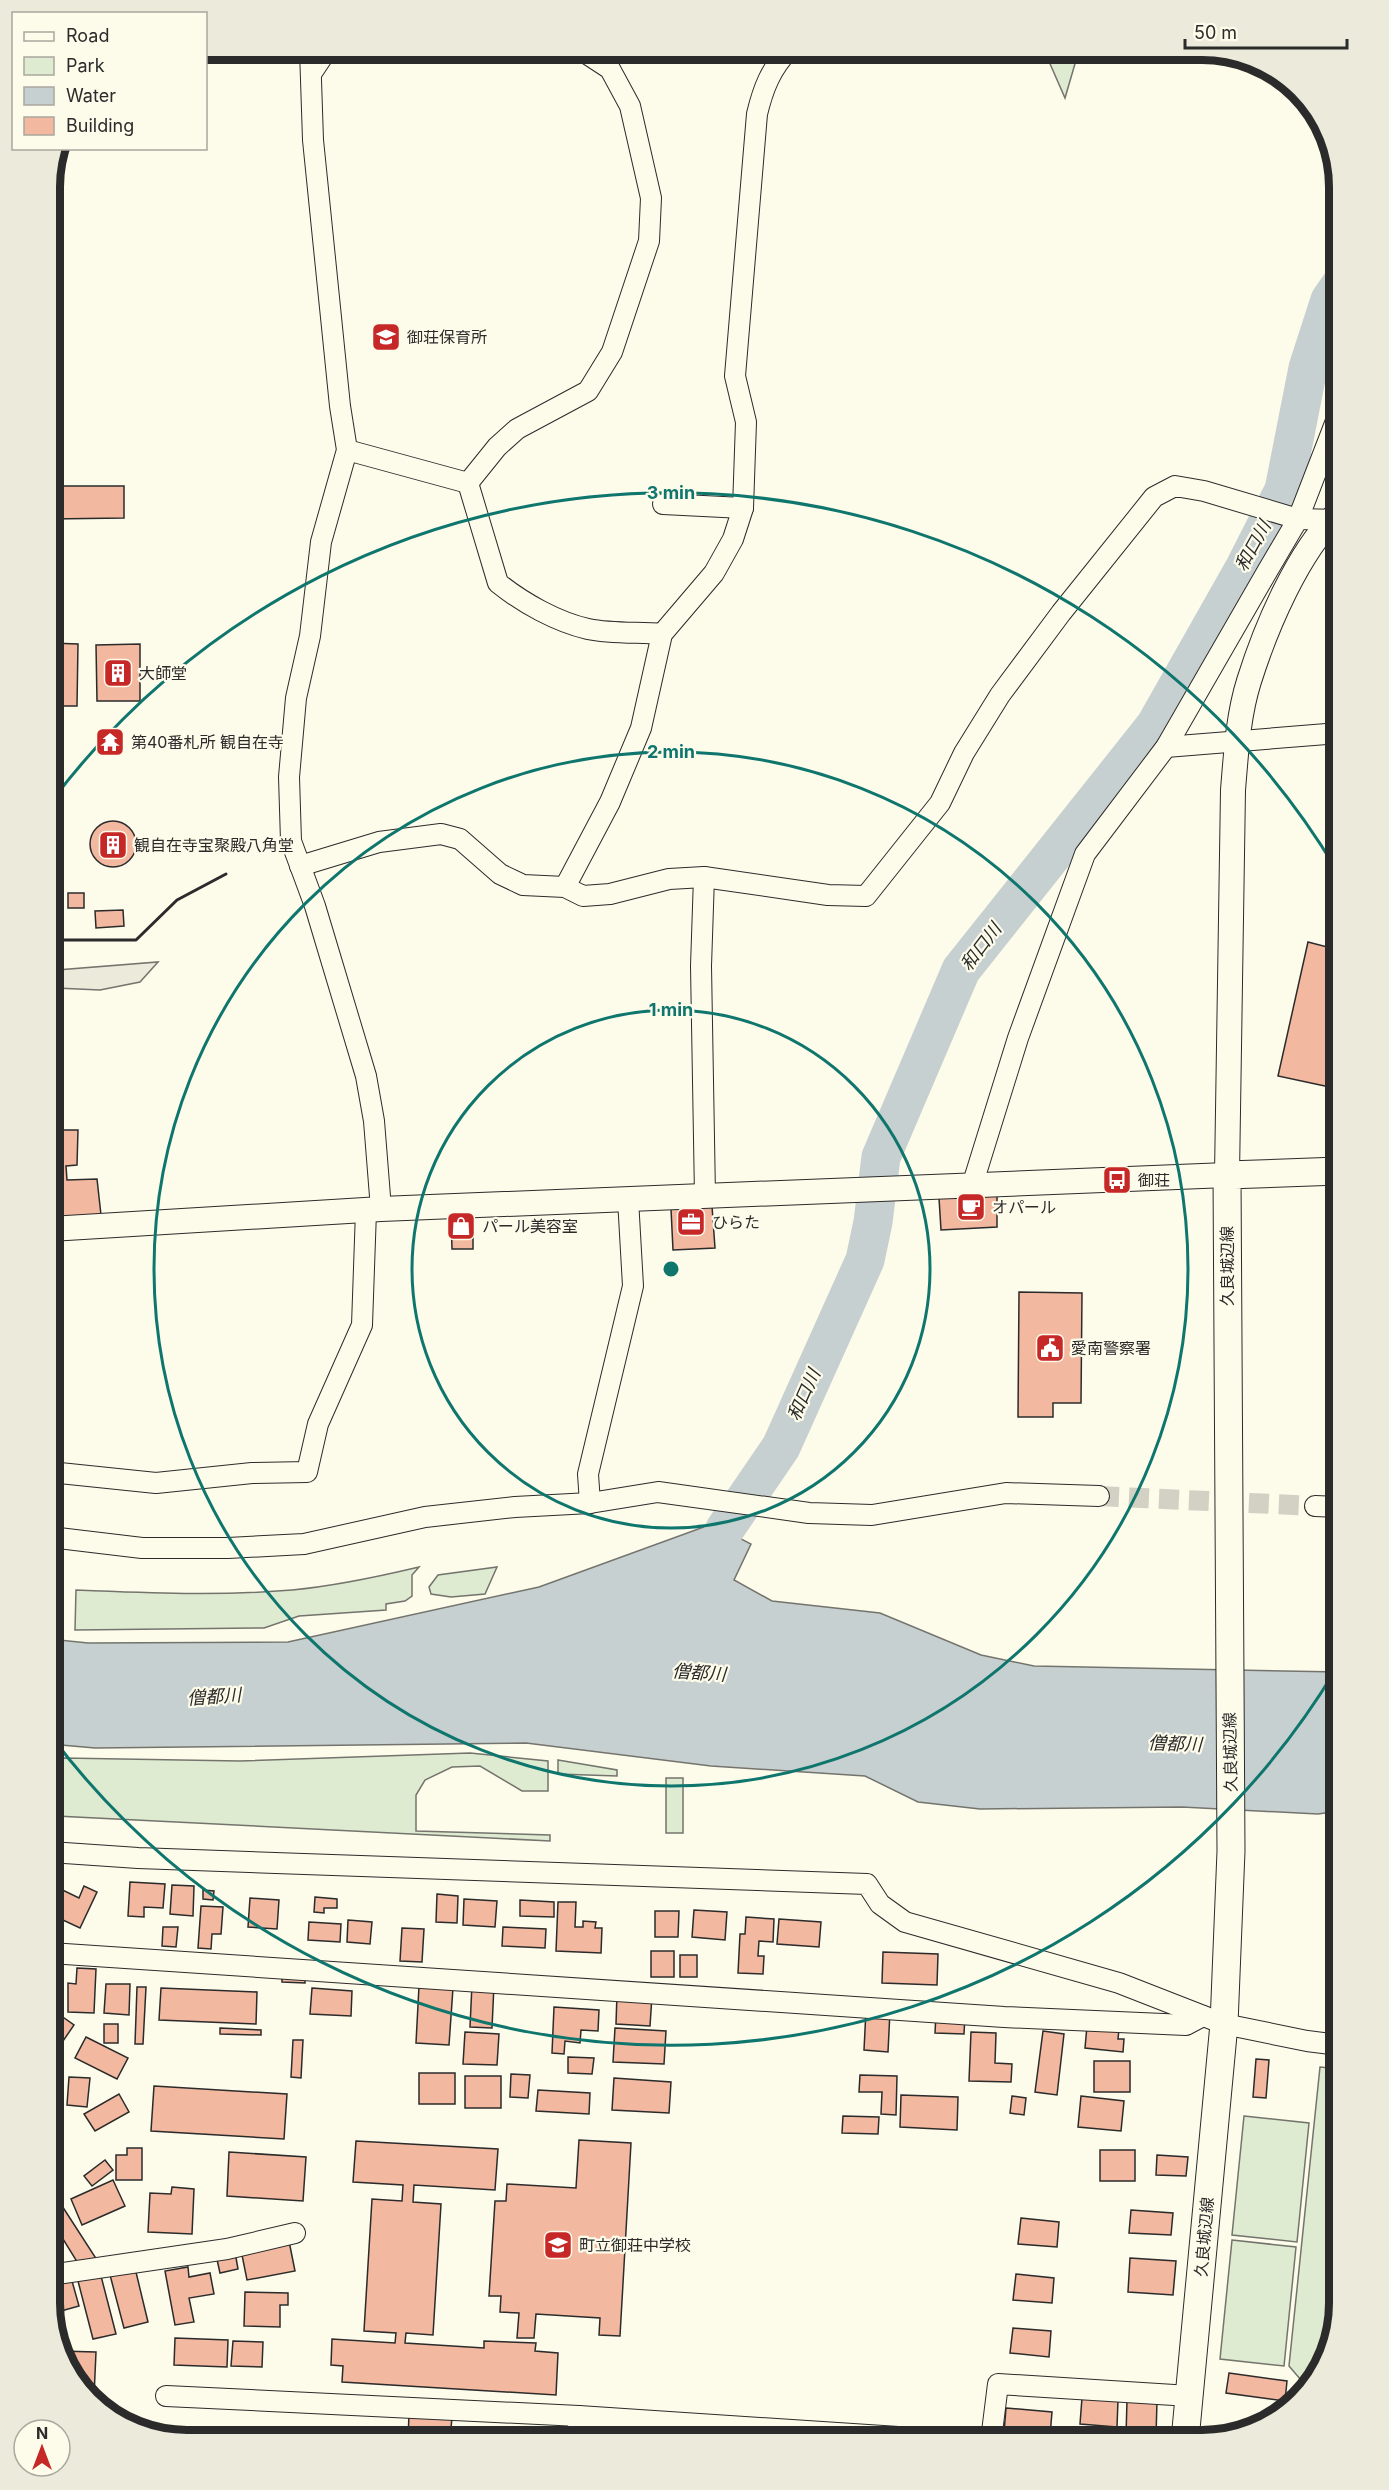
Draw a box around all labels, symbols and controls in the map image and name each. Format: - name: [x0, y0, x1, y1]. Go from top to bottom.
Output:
- legend: [12, 12, 207, 150]
- scale bar: [1185, 12, 1347, 50]
- text: 50 m: [1194, 22, 1237, 43]
- text: Road: [66, 25, 109, 46]
- text: Park: [66, 55, 105, 76]
- text: Water: [66, 85, 116, 106]
- text: Building: [66, 115, 134, 136]
- school or university icon: 御荘保育所: [370, 321, 402, 353]
- place label: 御荘保育所: [407, 327, 487, 347]
- text: 3 min: [647, 482, 695, 503]
- water label: 和口川: [1230, 515, 1276, 574]
- building icon: 大師堂: [102, 657, 134, 689]
- place label: 大師堂: [139, 663, 187, 683]
- temple icon: 第40番札所 観自在寺: [94, 726, 126, 758]
- place label: 第40番札所 観自在寺: [131, 732, 284, 752]
- text: 2 min: [647, 741, 695, 762]
- building icon: 観自在寺宝聚殿八角堂: [97, 829, 129, 861]
- place label: 観自在寺宝聚殿八角堂: [134, 835, 294, 855]
- water label: 和口川: [956, 917, 1006, 975]
- text: 1 min: [649, 999, 693, 1020]
- bus stop icon: 御荘: [1101, 1164, 1133, 1196]
- place label: 御荘: [1138, 1170, 1170, 1190]
- cafe icon: オパール: [955, 1191, 987, 1223]
- place label: オパール: [992, 1197, 1056, 1217]
- office icon: ひらた: [675, 1206, 707, 1238]
- shop icon: パール美容室: [445, 1210, 477, 1242]
- place label: ひらた: [712, 1212, 760, 1232]
- place label: パール美容室: [482, 1216, 578, 1236]
- street label: 久良城辺線: [1217, 1226, 1237, 1306]
- centre of rings: [661, 1259, 681, 1279]
- public building icon: 愛南警察署: [1034, 1332, 1066, 1364]
- place label: 愛南警察署: [1071, 1338, 1151, 1358]
- water label: 和口川: [783, 1364, 825, 1424]
- water label: 僧都川: [671, 1660, 729, 1685]
- water label: 僧都川: [186, 1684, 244, 1709]
- street label: 久良城辺線: [1219, 1712, 1241, 1792]
- water label: 僧都川: [1148, 1732, 1204, 1755]
- street label: 久良城辺線: [1191, 2196, 1217, 2278]
- school or university icon: 町立御荘中学校: [542, 2229, 574, 2261]
- place label: 町立御荘中学校: [579, 2235, 691, 2255]
- north arrow: [12, 2418, 72, 2478]
- text: N: [36, 2423, 48, 2443]

